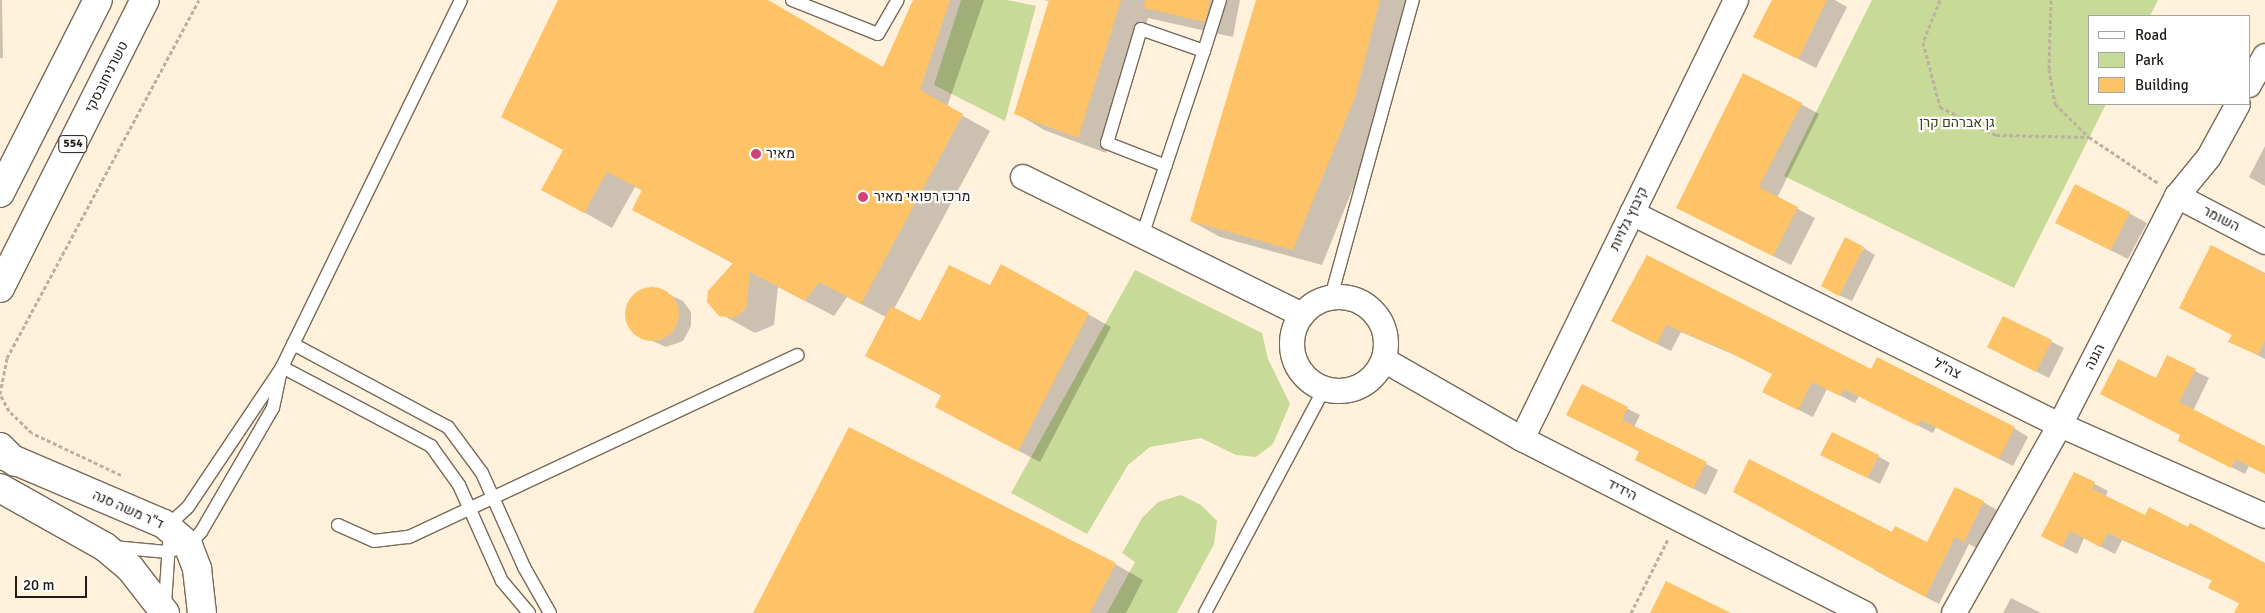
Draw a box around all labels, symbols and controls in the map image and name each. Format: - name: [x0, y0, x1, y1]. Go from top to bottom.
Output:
- legend: [2088, 15, 2250, 105]
- text: Road: [2135, 26, 2167, 44]
- street label: טשרניחובסקי: [82, 39, 132, 115]
- text: Park: [2135, 51, 2164, 69]
- text: Building: [2135, 76, 2189, 94]
- park label: גן אברהם קרן: [1919, 115, 1995, 131]
- road number: 554: [58, 134, 88, 154]
- place label: מאיר: [766, 146, 795, 162]
- marker: מאיר: [750, 148, 762, 160]
- street label: קיבוץ גלויות: [1606, 184, 1652, 254]
- place label: מרכז רפואי מאיר: [874, 189, 970, 205]
- marker: מרכז רפואי מאיר: [856, 190, 870, 204]
- street label: השומר: [2200, 203, 2242, 235]
- street label: הגנה: [2081, 341, 2109, 373]
- street label: צה"ל: [1931, 355, 1963, 383]
- street label: הידיד: [1604, 475, 1640, 505]
- street label: ד"ר משה סנה: [90, 487, 166, 533]
- scale bar: [18, 566, 90, 598]
- text: 20 m: [23, 576, 54, 594]

